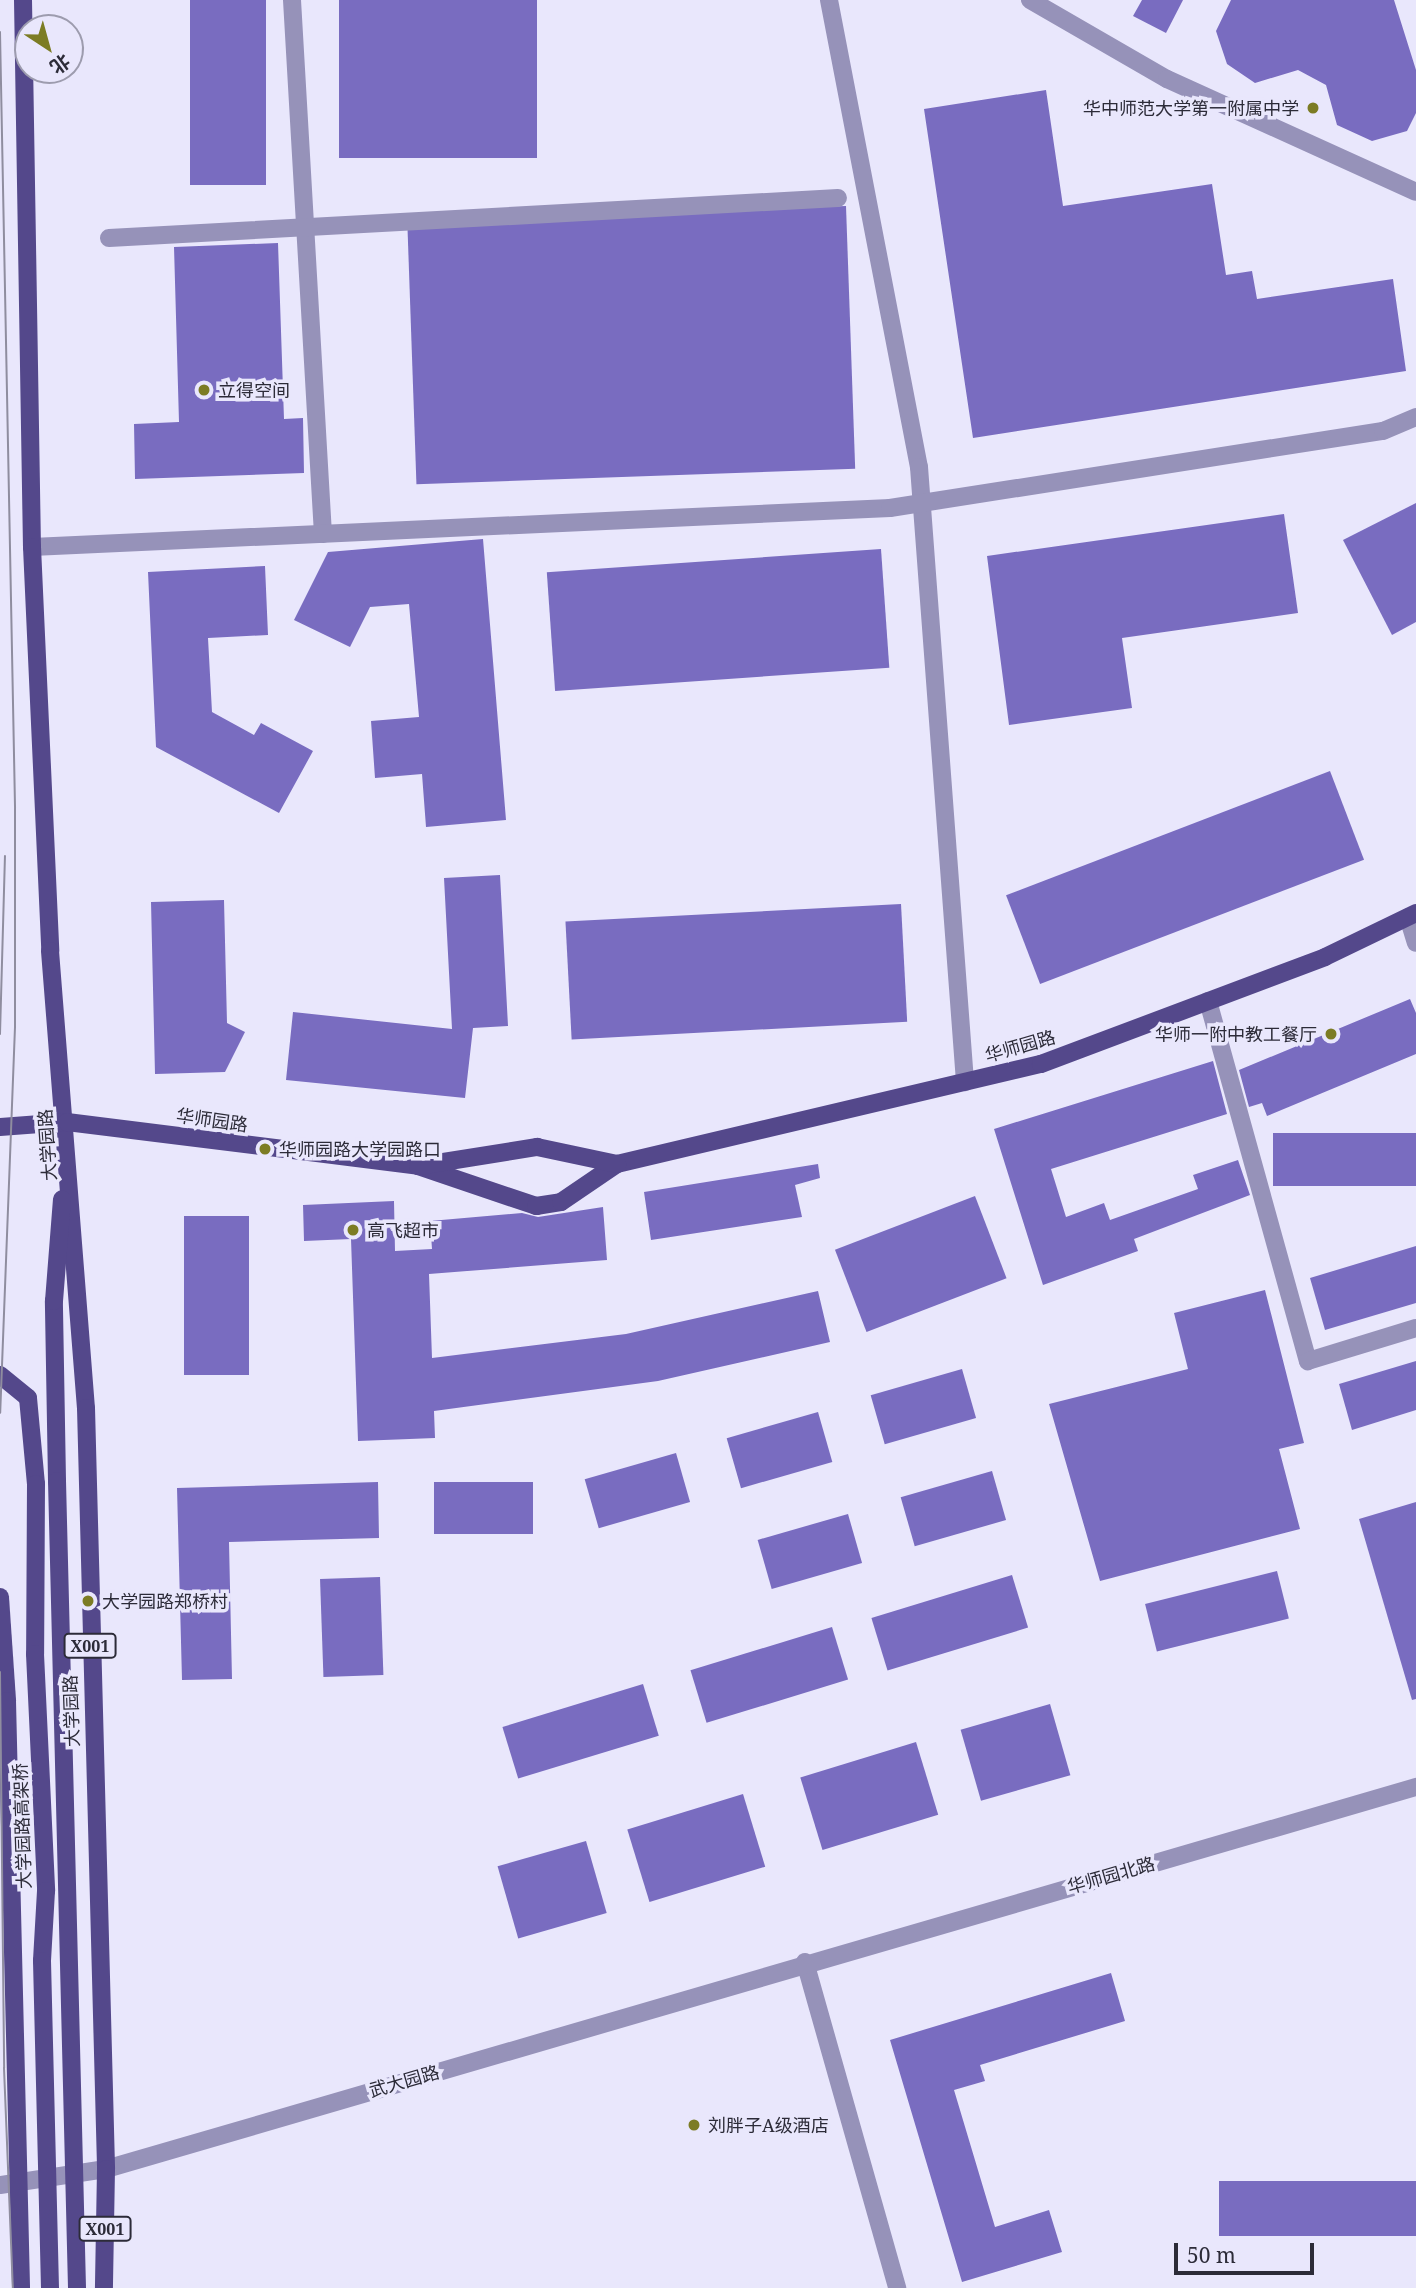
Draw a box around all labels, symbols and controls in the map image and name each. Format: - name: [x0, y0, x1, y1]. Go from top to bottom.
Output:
- north arrow: [14, 14, 84, 84]
- text: 北: [45, 48, 76, 80]
- place label: 华中师范大学第一附属中学: [1083, 97, 1299, 119]
- marker: 华中师范大学第一附属中学: [1305, 100, 1321, 116]
- place label: 立得空间: [218, 379, 290, 401]
- marker: 立得空间: [196, 382, 212, 398]
- place label: 华师一附中教工餐厅: [1155, 1023, 1317, 1045]
- street label: 华师园路: [982, 1026, 1058, 1066]
- marker: 华师一附中教工餐厅: [1323, 1026, 1339, 1042]
- street label: 华师园路: [175, 1104, 249, 1136]
- street label: 大学园路: [34, 1108, 60, 1182]
- place label: 华师园路大学园路口: [279, 1138, 441, 1160]
- marker: 华师园路大学园路口: [257, 1141, 273, 1157]
- place label: 高飞超市: [367, 1219, 439, 1241]
- marker: 高飞超市: [345, 1222, 361, 1238]
- place label: 大学园路郑桥村: [102, 1590, 228, 1612]
- marker: 大学园路郑桥村: [80, 1593, 96, 1609]
- road number: X001: [62, 1634, 118, 1658]
- street label: 大学园路: [59, 1675, 83, 1747]
- street label: 大学园路高架桥: [9, 1763, 35, 1889]
- street label: 华师园北路: [1065, 1852, 1157, 1898]
- street label: 武大园路: [366, 2061, 442, 2101]
- place label: 刘胖子A级酒店: [708, 2114, 829, 2136]
- marker: 刘胖子A级酒店: [686, 2117, 702, 2133]
- road number: X001: [77, 2216, 133, 2242]
- scale bar: [1178, 2228, 1318, 2272]
- text: 50 m: [1187, 2241, 1236, 2269]

